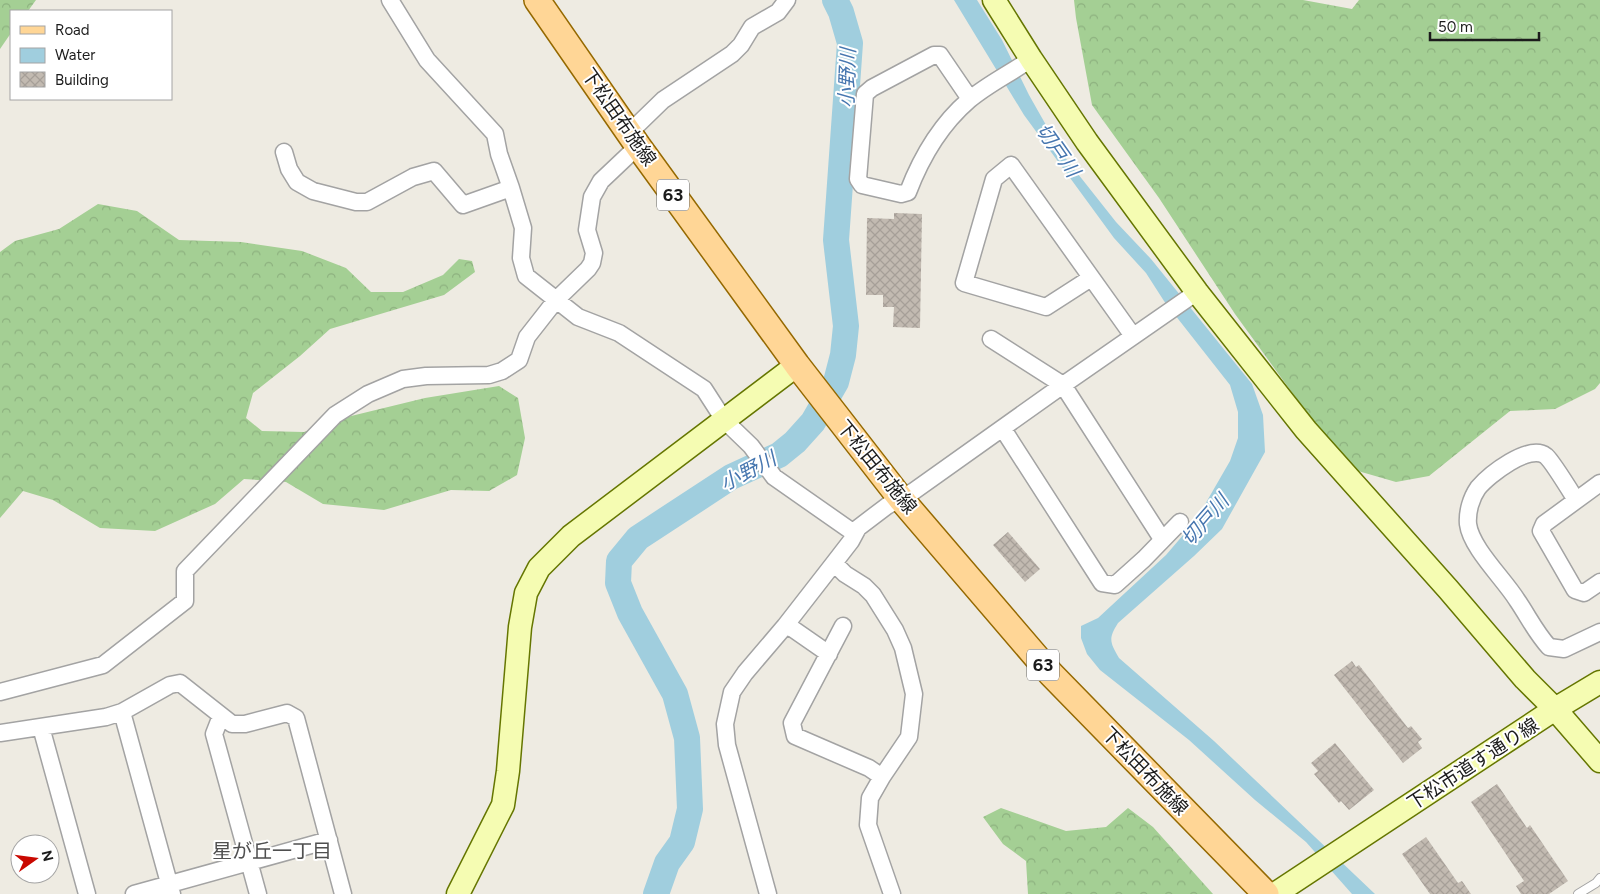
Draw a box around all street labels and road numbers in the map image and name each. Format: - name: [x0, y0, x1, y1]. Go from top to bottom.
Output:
- street label: 下松田布施線: [577, 64, 661, 170]
- road number: 63: [657, 180, 689, 210]
- street label: 下松田布施線: [832, 415, 922, 519]
- road number: 63: [1027, 650, 1059, 680]
- street label: 下松市道す通り線: [1403, 713, 1543, 815]
- street label: 下松田布施線: [1097, 722, 1193, 820]

